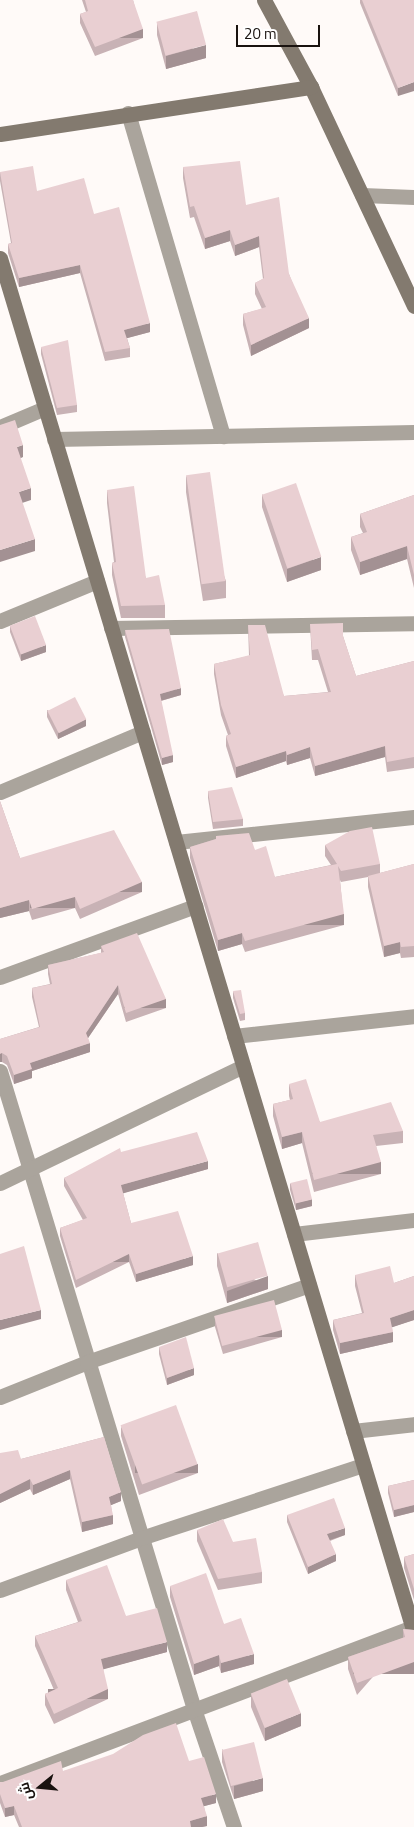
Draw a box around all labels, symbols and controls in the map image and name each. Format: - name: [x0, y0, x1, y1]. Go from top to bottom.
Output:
- scale bar: [239, 15, 323, 47]
- text: 20 m: [244, 22, 277, 45]
- north arrow: [15, 1762, 65, 1812]
- text: ش: [13, 1780, 38, 1803]

